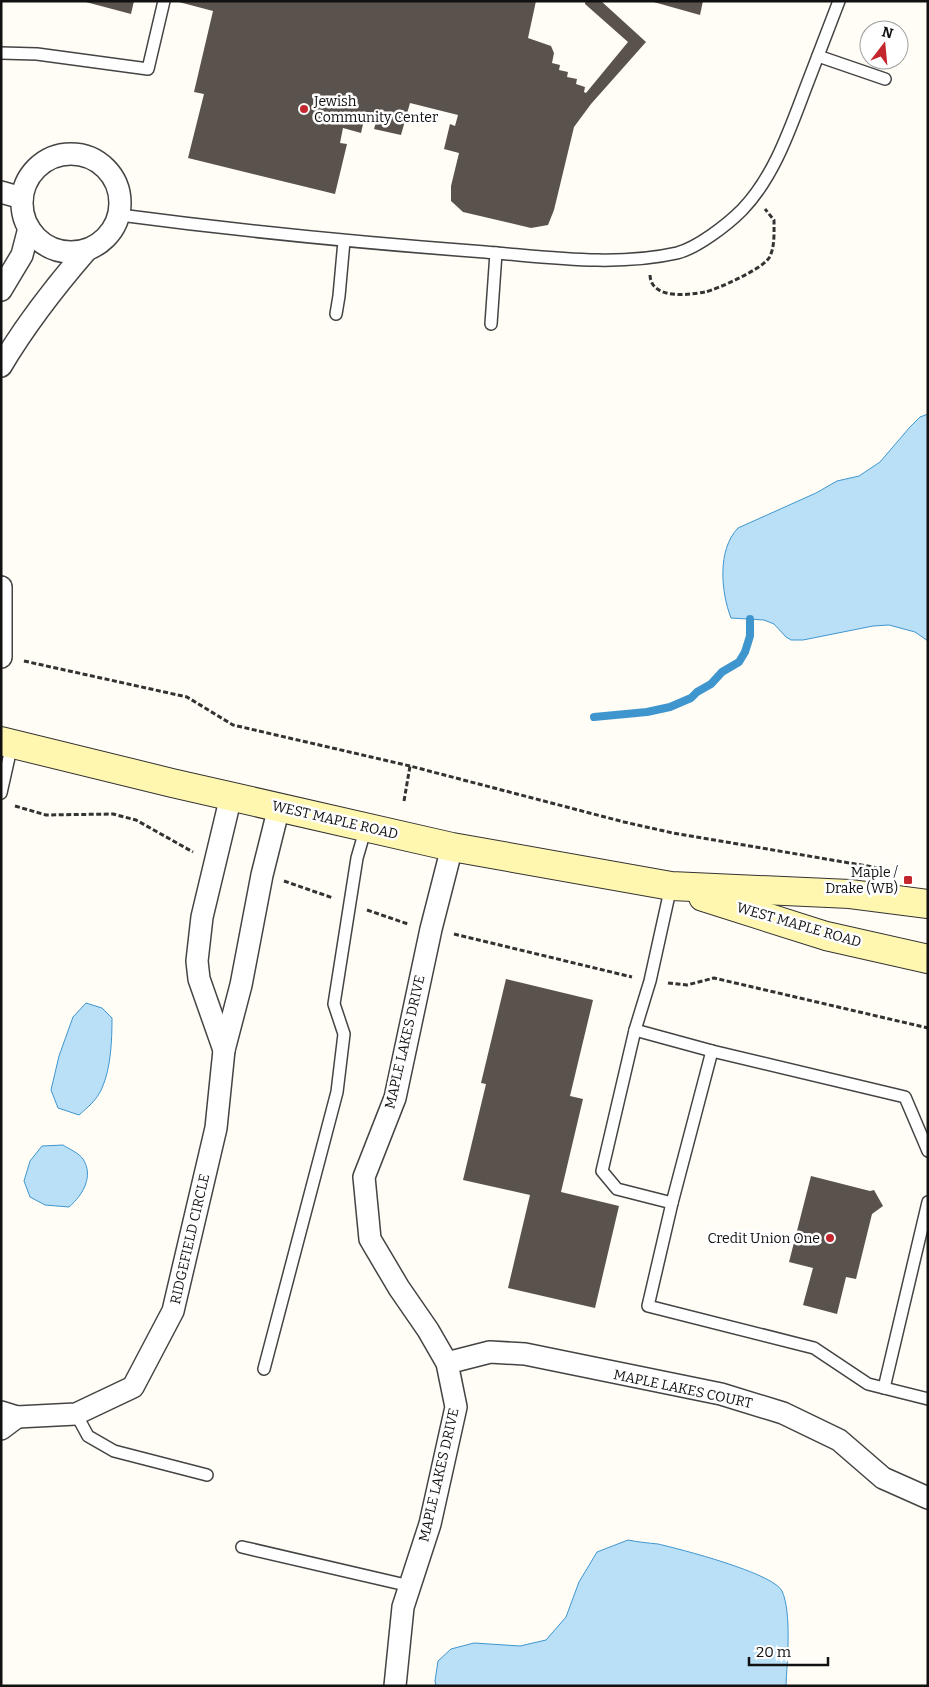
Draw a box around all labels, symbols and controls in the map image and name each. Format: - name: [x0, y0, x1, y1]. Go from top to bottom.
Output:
- north arrow: [859, 20, 909, 70]
- text: N: [880, 23, 895, 43]
- place label: Jewish Community Center: [313, 93, 438, 126]
- marker: Jewish Community Center: [298, 103, 310, 115]
- street label: WEST MAPLE ROAD: [270, 797, 400, 843]
- place label: Maple / Drake (WB): [825, 864, 899, 897]
- marker: Maple / Drake (WB): [902, 874, 914, 886]
- street label: WEST MAPLE ROAD: [735, 899, 863, 951]
- street label: MAPLE LAKES DRIVE: [381, 973, 429, 1111]
- street label: RIDGEFIELD CIRCLE: [167, 1172, 213, 1306]
- place label: Credit Union One: [708, 1230, 820, 1247]
- marker: Credit Union One: [824, 1232, 836, 1244]
- street label: MAPLE LAKES COURT: [612, 1366, 754, 1412]
- street label: MAPLE LAKES DRIVE: [415, 1406, 463, 1544]
- scale bar: [749, 1634, 828, 1666]
- text: 20 m: [756, 1643, 792, 1661]

